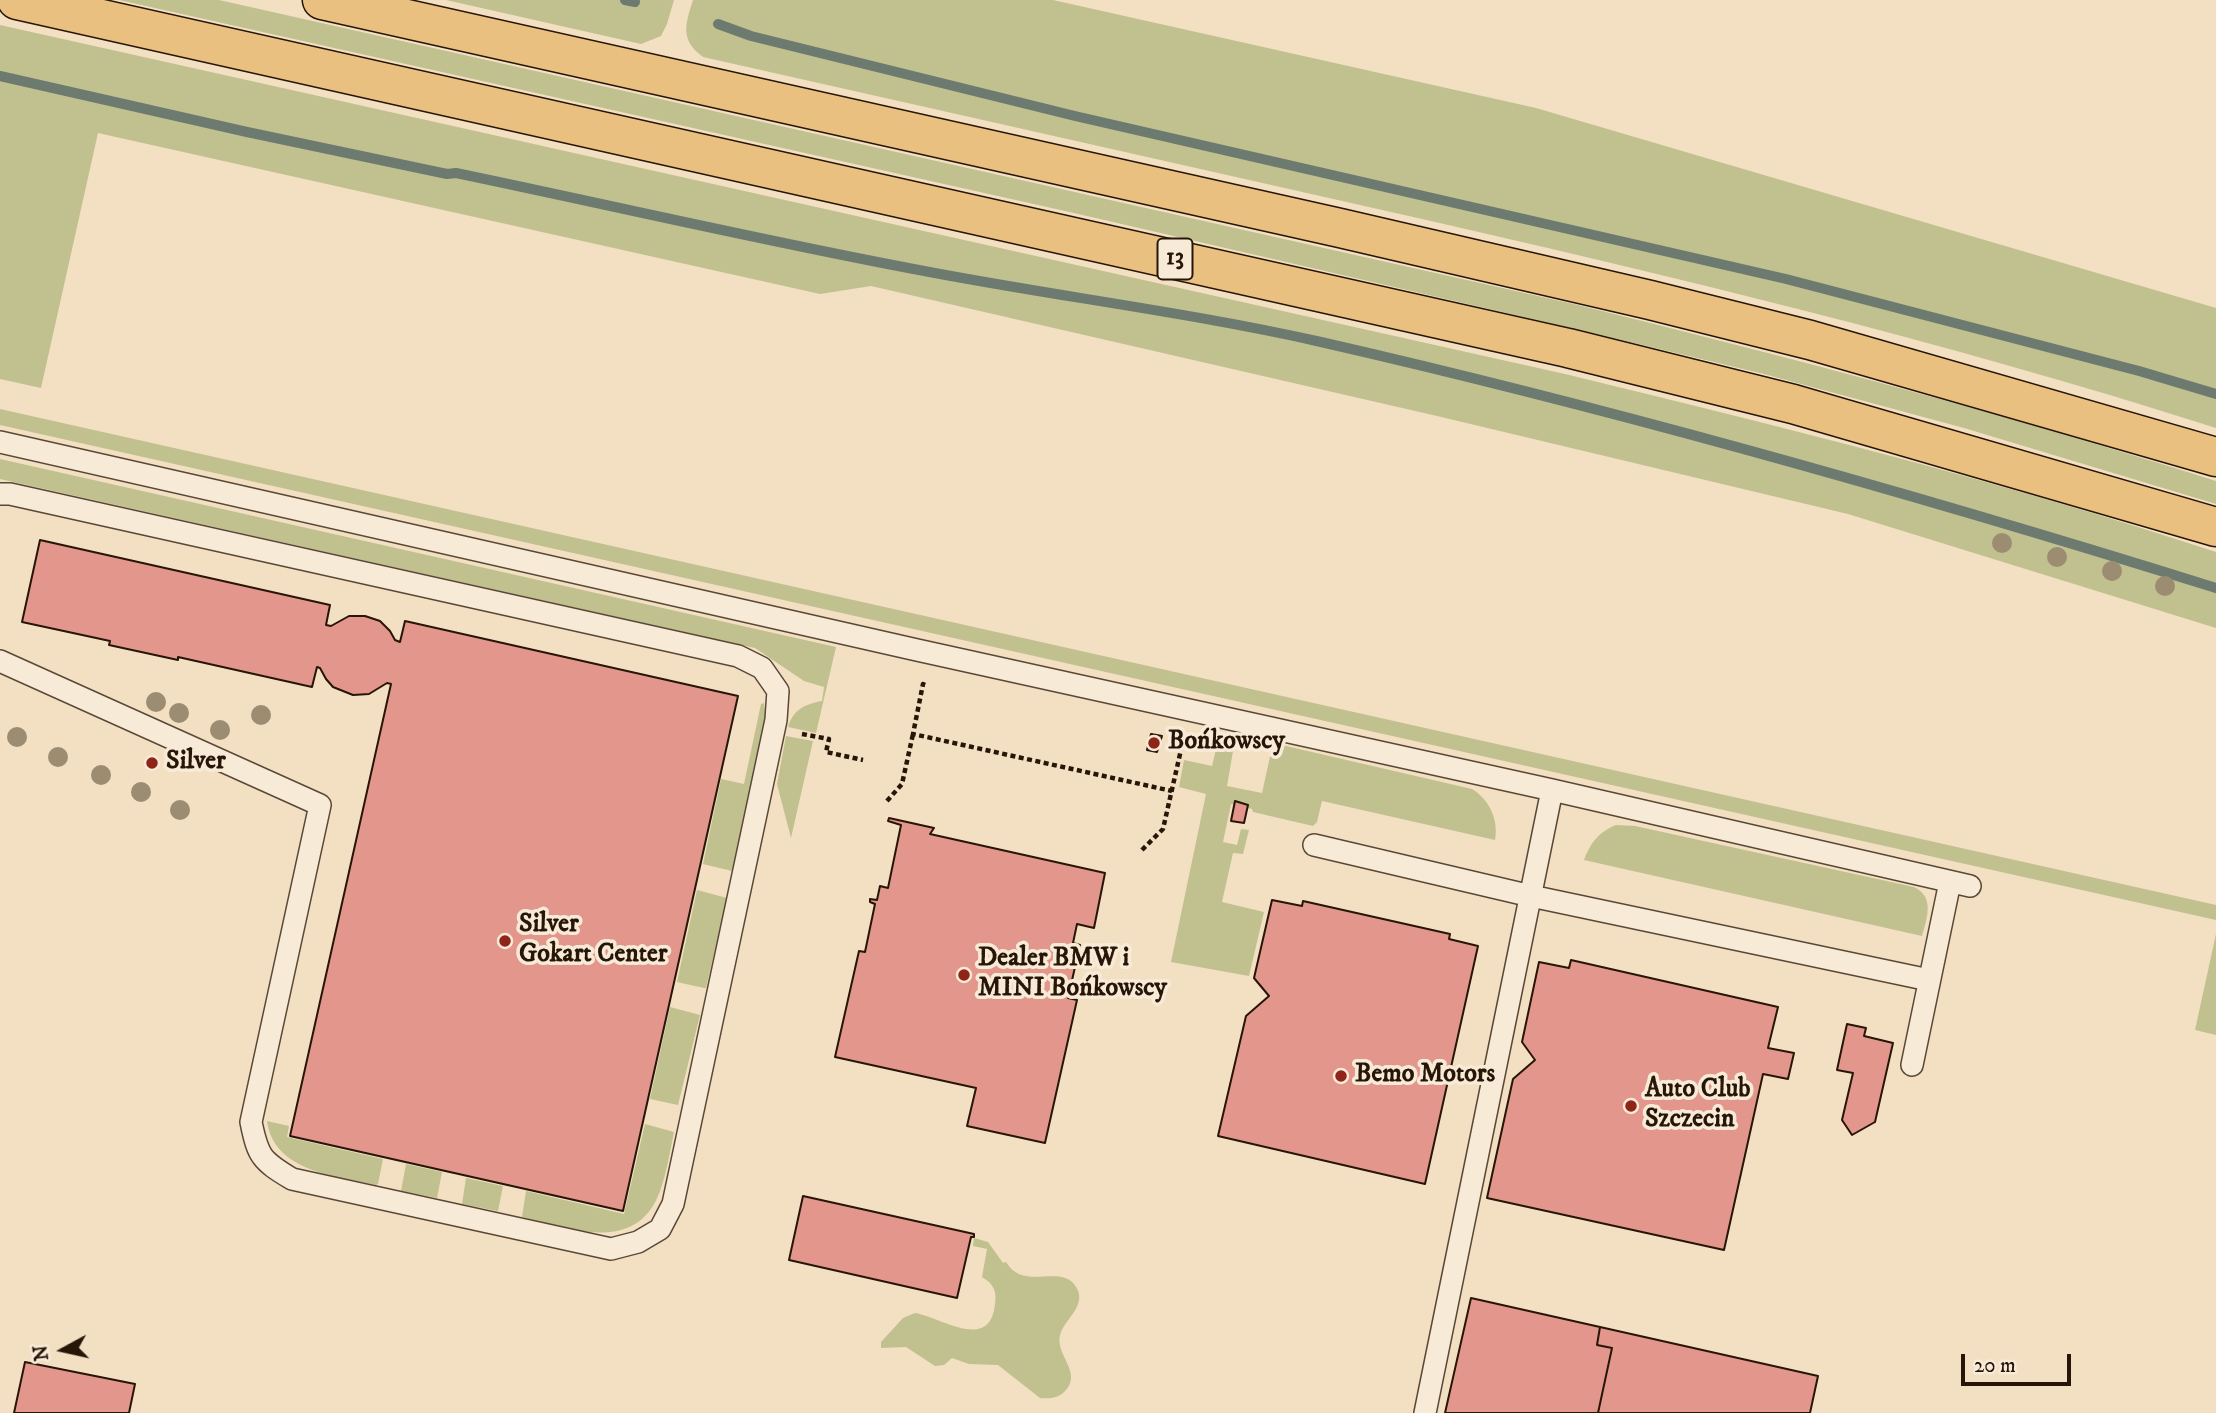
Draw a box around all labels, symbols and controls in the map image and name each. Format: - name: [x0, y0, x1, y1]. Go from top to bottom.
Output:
- road number: 13: [1158, 238, 1192, 280]
- place label: Bońkowscy: [1168, 727, 1285, 759]
- marker: Bońkowscy: [1146, 735, 1162, 751]
- place label: Silver: [166, 747, 226, 779]
- marker: Silver: [144, 755, 160, 771]
- place label: Silver Gokart Center: [519, 910, 668, 972]
- marker: Silver Gokart Center: [497, 933, 513, 949]
- place label: Dealer BMW i MINI Bońkowscy: [978, 944, 1167, 1006]
- marker: Dealer BMW i MINI Bońkowscy: [956, 967, 972, 983]
- place label: Bemo Motors: [1355, 1060, 1495, 1092]
- marker: Bemo Motors: [1333, 1068, 1349, 1084]
- place label: Auto Club Szczecin: [1645, 1075, 1750, 1136]
- marker: Auto Club Szczecin: [1623, 1098, 1639, 1114]
- north arrow: [28, 1315, 98, 1385]
- scale bar: [1964, 1340, 2074, 1384]
- text: N: [29, 1344, 54, 1362]
- text: 20 m: [1974, 1353, 2016, 1379]

